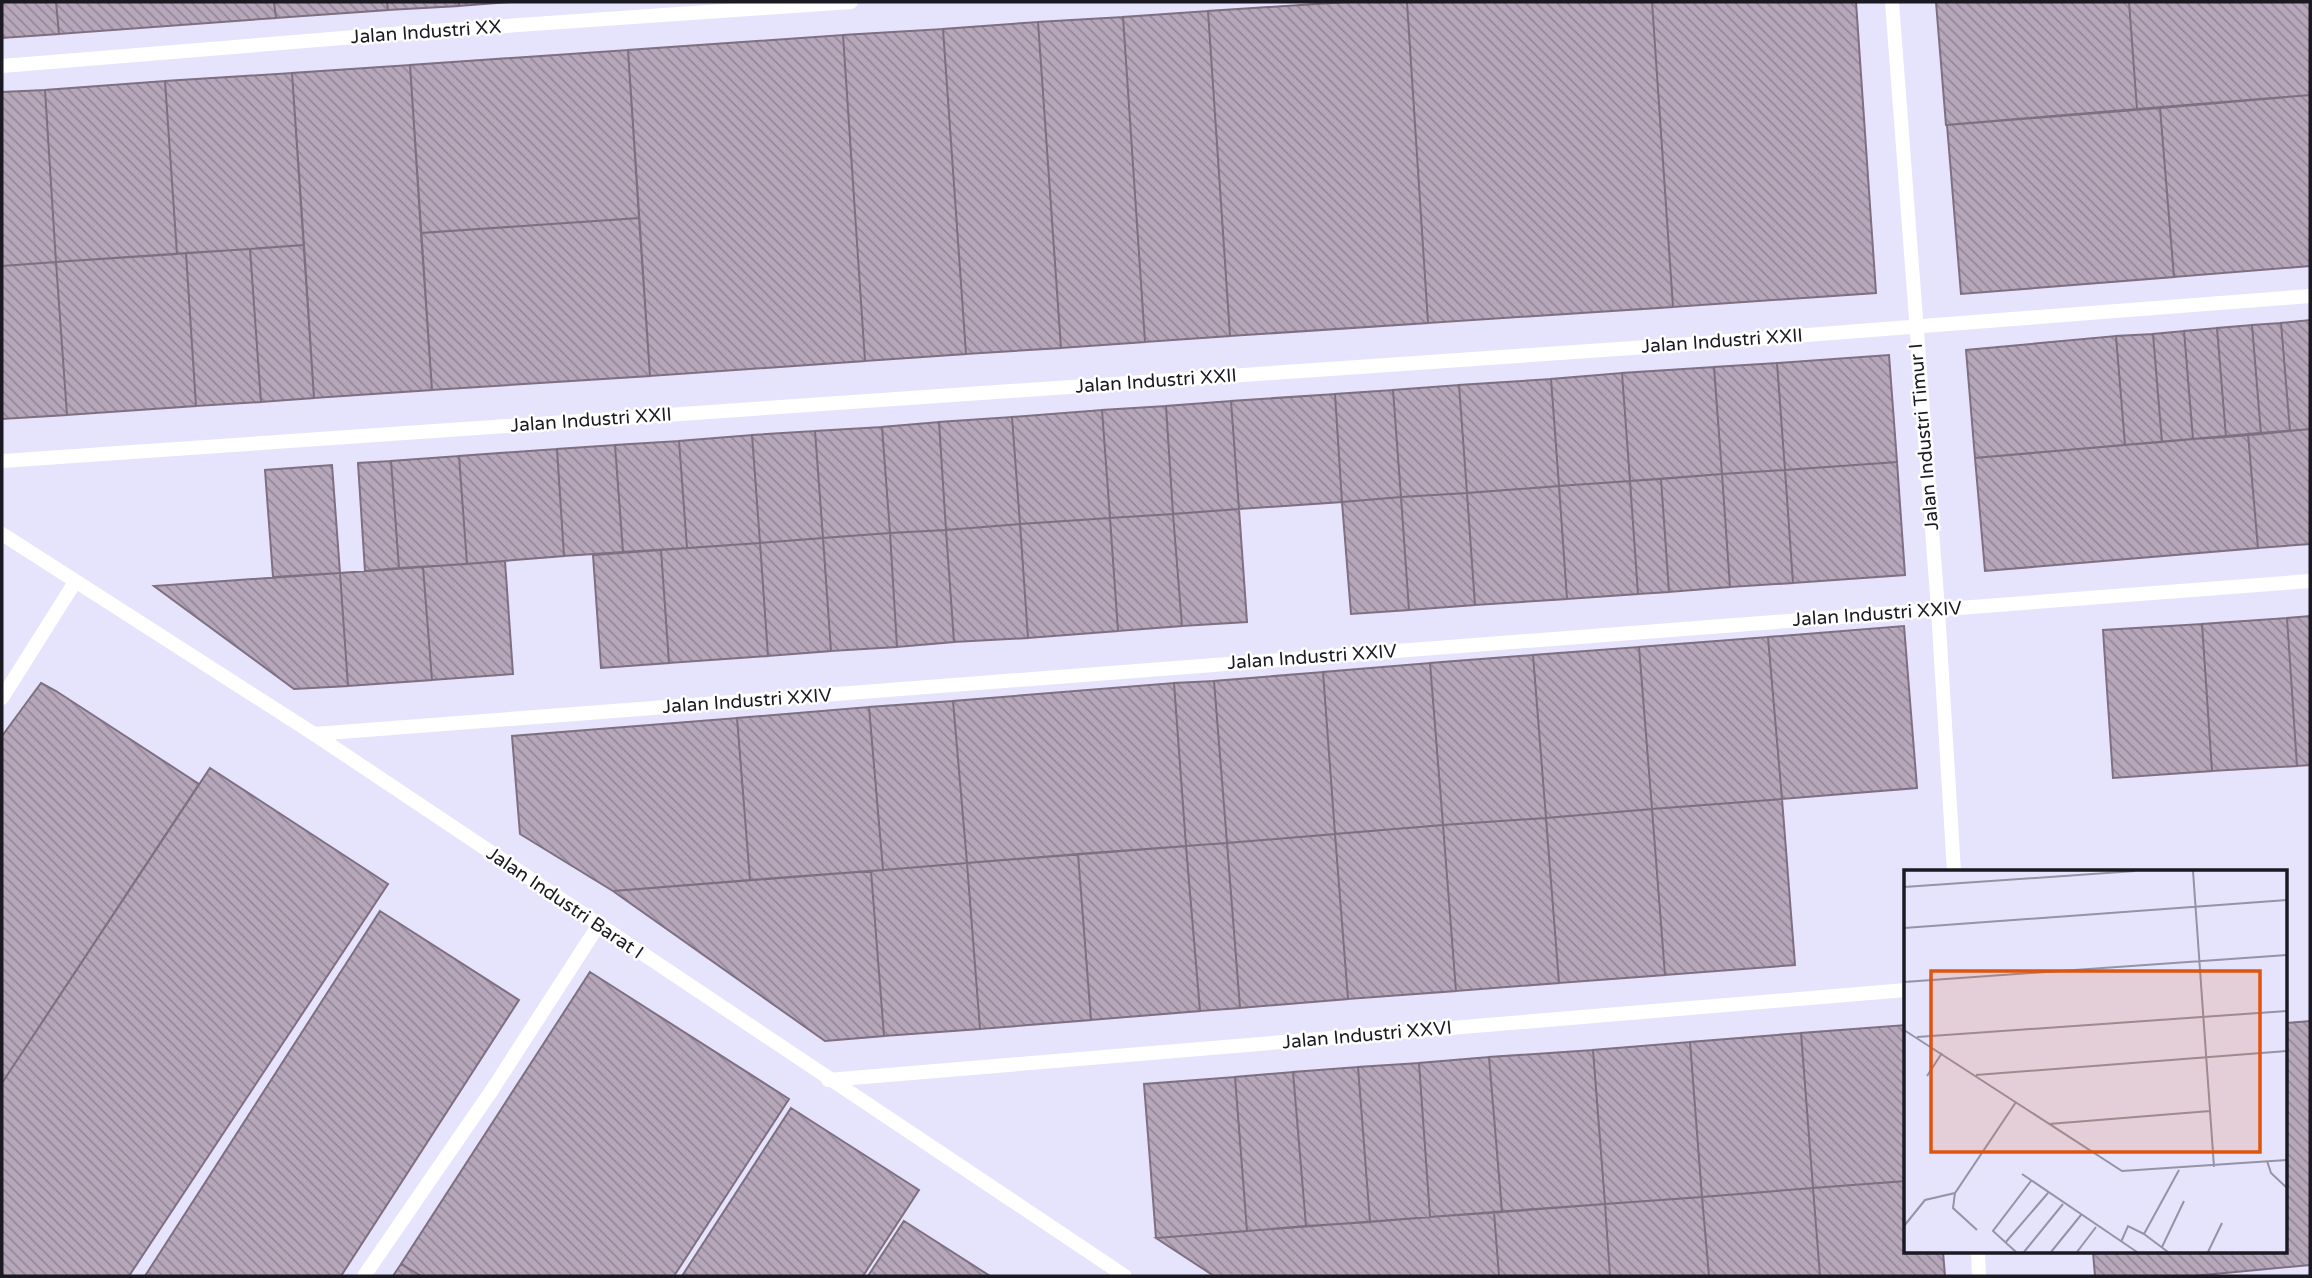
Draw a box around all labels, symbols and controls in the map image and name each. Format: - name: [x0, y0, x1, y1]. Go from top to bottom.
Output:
- street label: Jalan Industri XX: [350, 16, 502, 48]
- street label: Jalan Industri XXII: [1640, 324, 1804, 358]
- street label: Jalan Industri Timur I: [1905, 343, 1943, 531]
- street label: Jalan Industri XXII: [1074, 364, 1238, 398]
- street label: Jalan Industri XXII: [509, 403, 673, 437]
- street label: Jalan Industri XXIV: [1792, 597, 1962, 631]
- street label: Jalan Industri XXIV: [1227, 640, 1397, 674]
- street label: Jalan Industri XXIV: [662, 684, 832, 718]
- street label: Jalan Industri Barat I: [482, 842, 648, 964]
- inset map: [1904, 870, 2288, 1254]
- street label: Jalan Industri XXVI: [1281, 1017, 1453, 1053]

